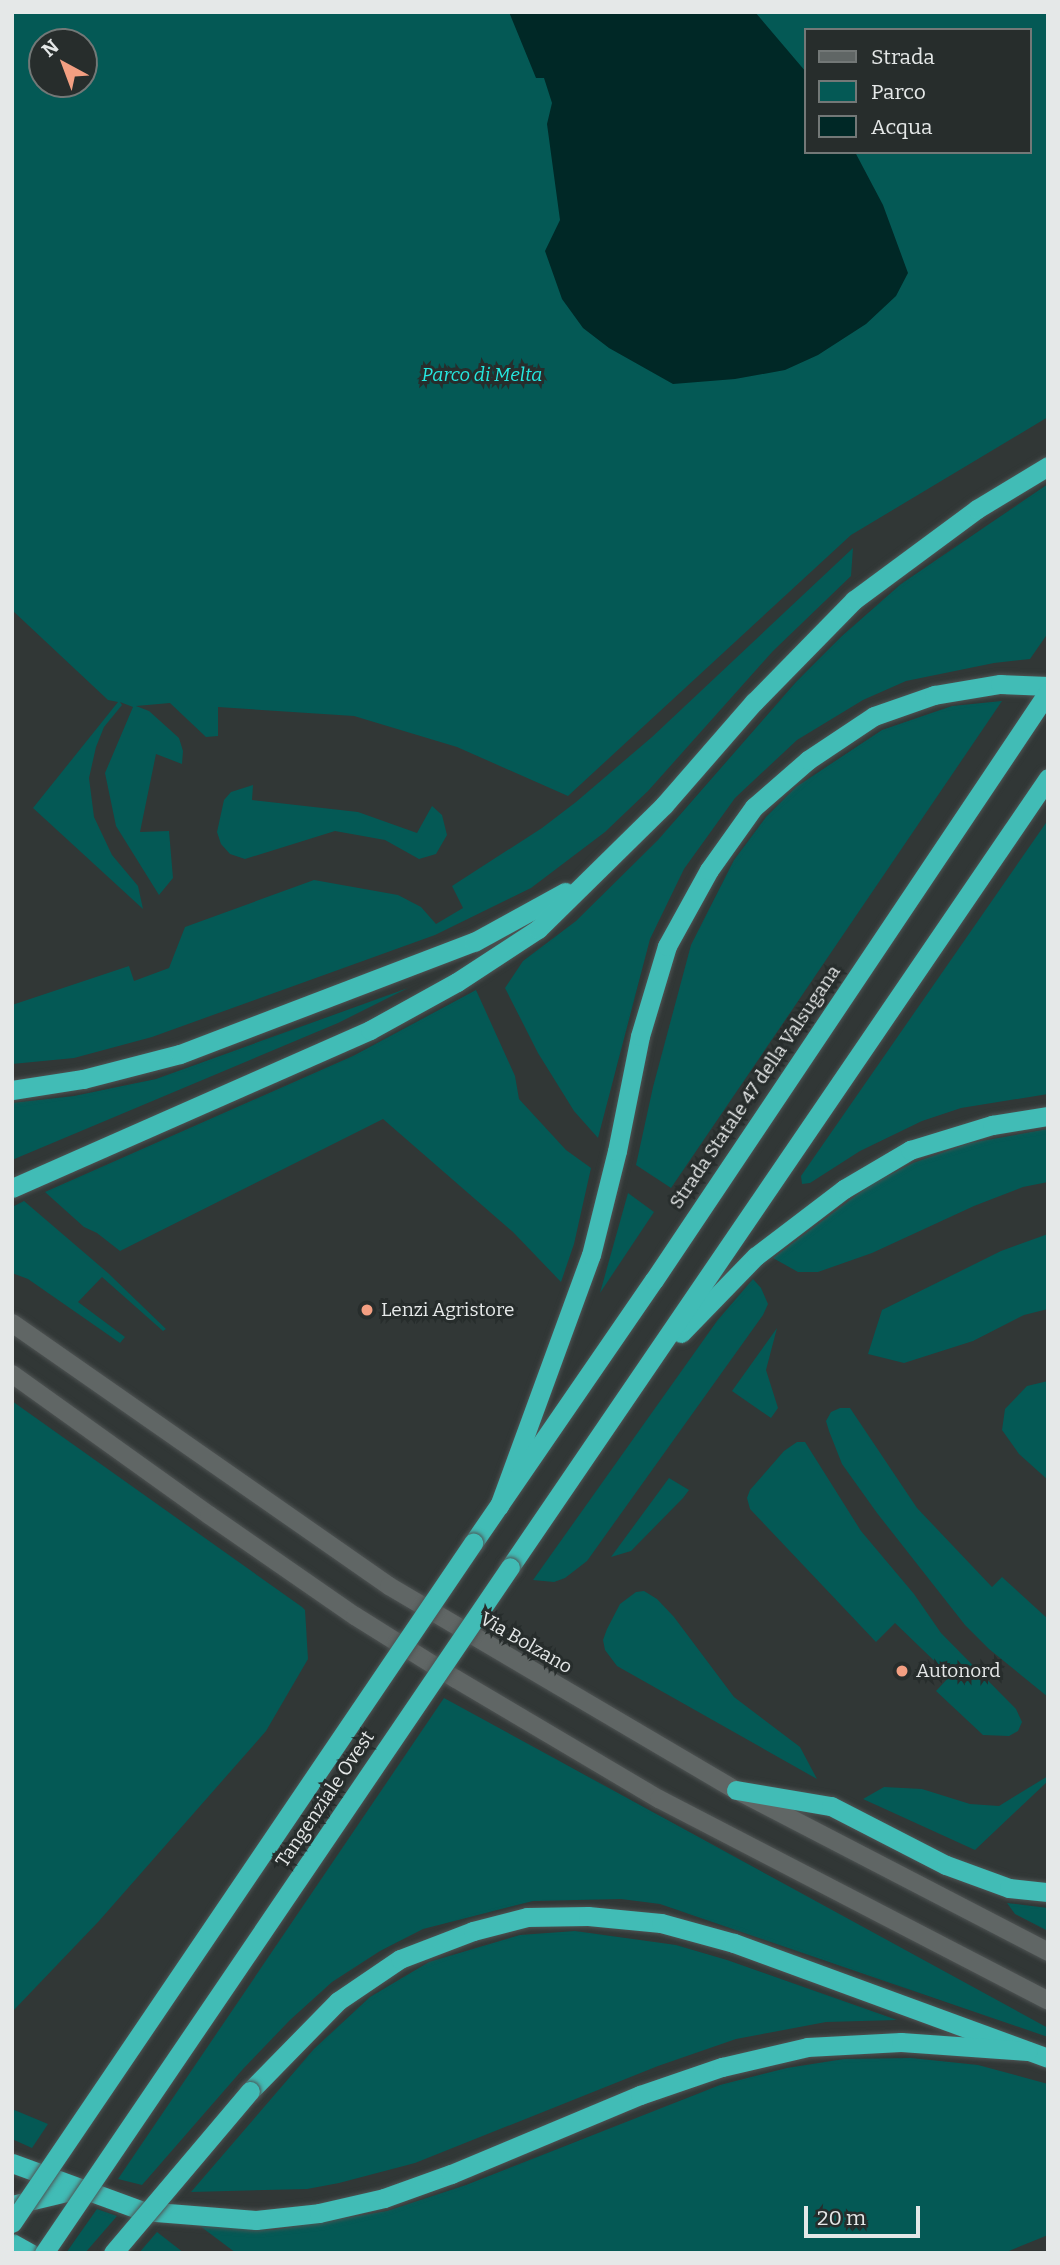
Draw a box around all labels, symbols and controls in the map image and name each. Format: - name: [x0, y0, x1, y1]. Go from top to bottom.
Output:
- north arrow: [28, 28, 98, 98]
- legend: [804, 28, 1032, 154]
- text: N: [37, 35, 63, 62]
- text: Strada: [871, 44, 935, 70]
- text: Parco: [871, 79, 926, 105]
- text: Acqua: [871, 114, 933, 140]
- park label: Parco di Melta: [422, 364, 542, 386]
- street label: Strada Statale 47 della Valsugana: [665, 961, 845, 1213]
- place label: Lenzi Agristore: [381, 1299, 514, 1321]
- marker: Lenzi Agristore: [359, 1302, 375, 1318]
- street label: Via Bolzano: [476, 1607, 576, 1679]
- place label: Autonord: [916, 1660, 1000, 1682]
- marker: Autonord: [894, 1663, 910, 1679]
- street label: Tangenziale Ovest: [271, 1726, 379, 1872]
- scale bar: [808, 2192, 923, 2236]
- text: 20 m: [817, 2205, 866, 2231]

